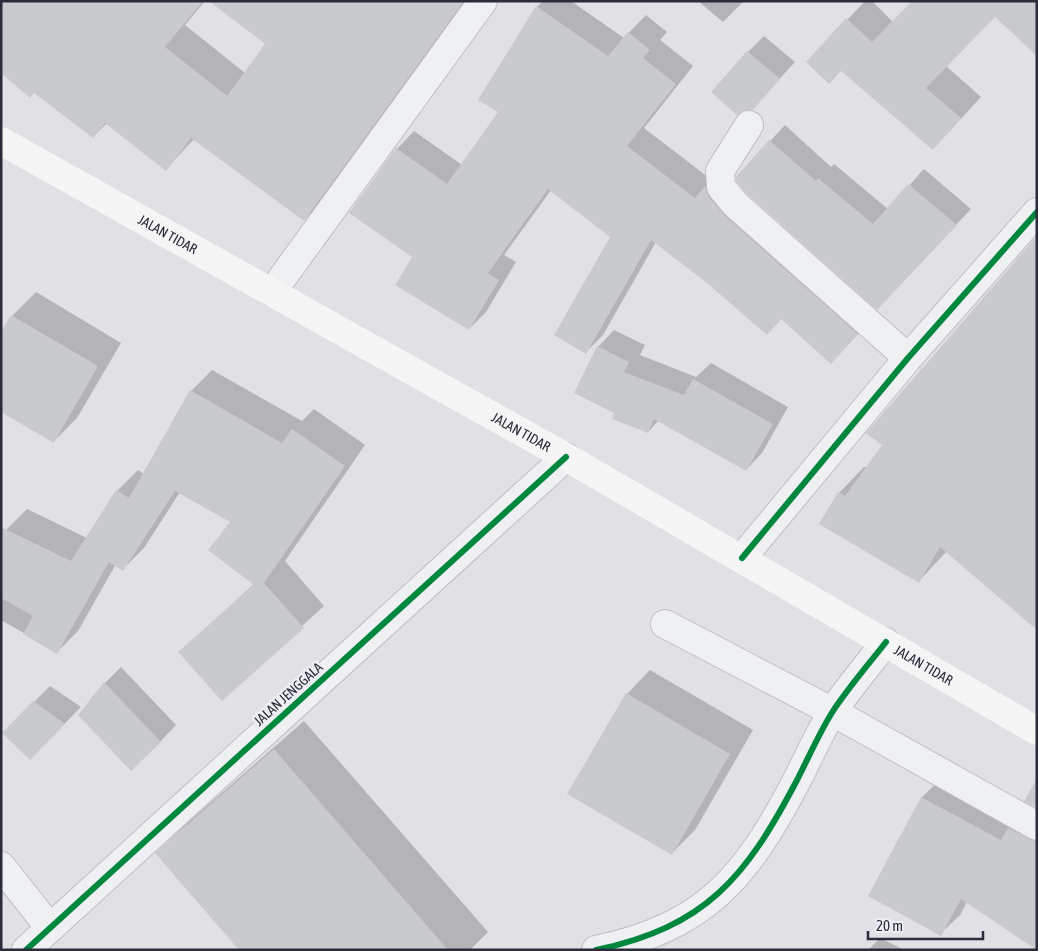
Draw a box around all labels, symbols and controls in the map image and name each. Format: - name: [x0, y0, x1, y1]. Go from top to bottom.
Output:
- street label: JALAN TIDAR: [135, 211, 200, 257]
- street label: JALAN TIDAR: [489, 409, 554, 455]
- street label: JALAN TIDAR: [891, 642, 956, 688]
- street label: JALAN JENGGALA: [251, 659, 326, 729]
- scale bar: [868, 908, 983, 940]
- text: 20 m: [876, 917, 903, 934]

